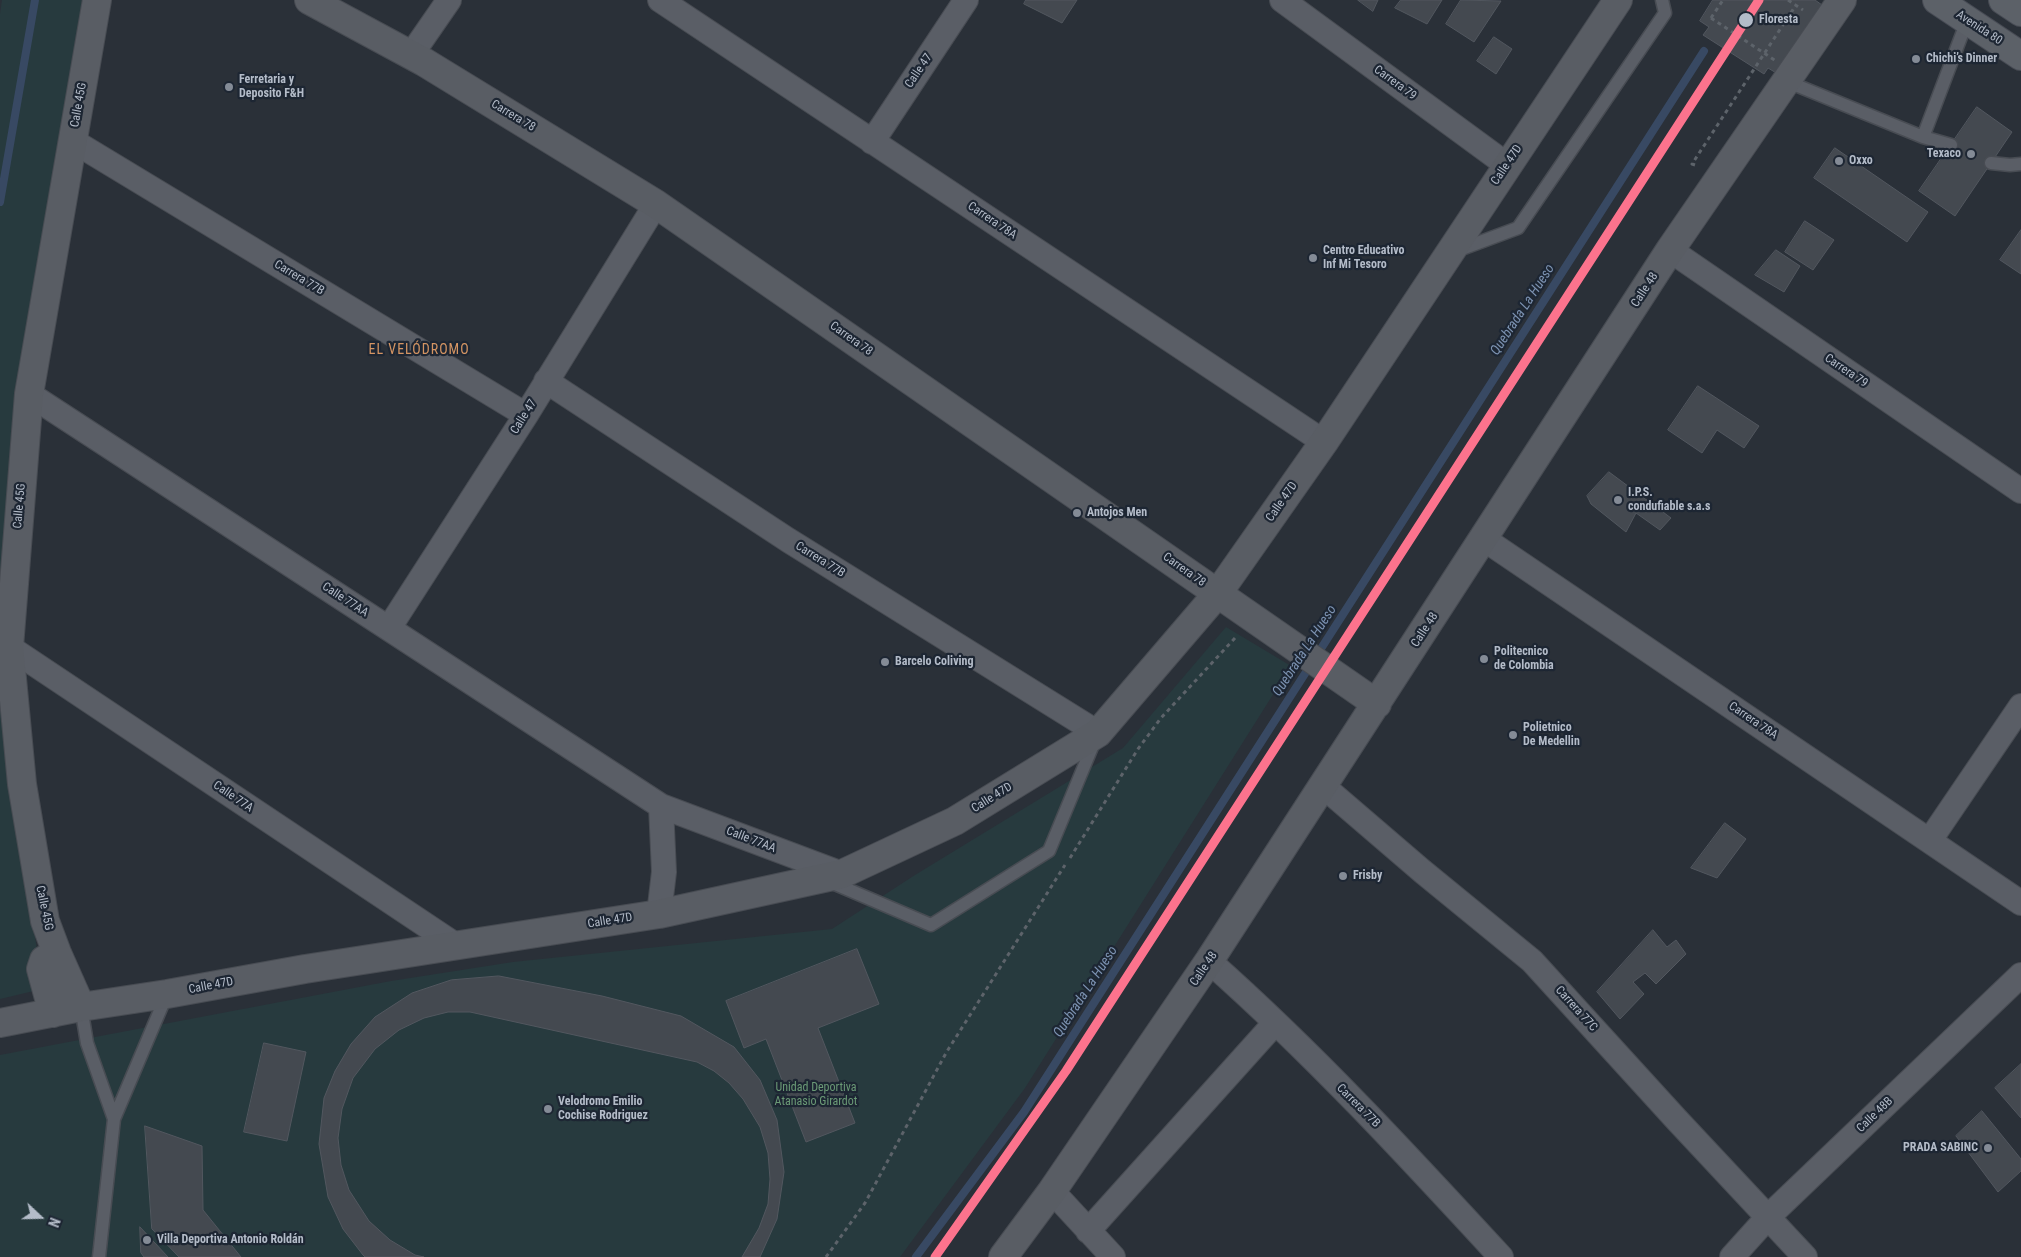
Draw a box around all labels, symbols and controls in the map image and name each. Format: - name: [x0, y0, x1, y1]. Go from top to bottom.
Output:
- street label: Avenida 80: [1953, 8, 2005, 48]
- marker: Floresta: [1737, 11, 1755, 29]
- place label: Floresta: [1759, 13, 1798, 27]
- street label: Calle 47: [902, 51, 936, 91]
- place label: Chichi’s Dinner: [1926, 52, 1997, 66]
- marker: Chichi’s Dinner: [1910, 53, 1922, 65]
- street label: Carrera 79: [1371, 63, 1419, 103]
- place label: Ferretaria y Deposito F&H: [239, 73, 304, 101]
- street label: Calle 45G: [68, 81, 90, 129]
- marker: Ferretaria y Deposito F&H: [223, 81, 235, 93]
- street label: Carrera 78: [488, 97, 538, 135]
- street label: Calle 47D: [1488, 142, 1526, 188]
- place label: Texaco: [1927, 147, 1961, 161]
- marker: Texaco: [1965, 148, 1977, 160]
- place label: Oxxo: [1849, 154, 1873, 168]
- marker: Oxxo: [1833, 155, 1845, 167]
- street label: Carrera 78A: [965, 199, 1019, 243]
- place label: Centro Educativo Inf Mi Tesoro: [1323, 244, 1404, 272]
- marker: Centro Educativo Inf Mi Tesoro: [1307, 252, 1319, 264]
- street label: Carrera 77B: [271, 257, 327, 299]
- water label: Quebrada La Hueso: [1487, 261, 1559, 359]
- street label: Calle 48: [1629, 270, 1661, 310]
- street label: Carrera 78: [827, 319, 875, 359]
- district label: EL VELÓDROMO: [367, 342, 471, 358]
- street label: Carrera 79: [1822, 351, 1870, 391]
- street label: Calle 47: [508, 397, 540, 437]
- street label: Calle 47D: [1263, 479, 1301, 525]
- street label: Calle 45G: [11, 483, 29, 529]
- place label: I.P.S. condufiable s.a.s: [1628, 486, 1710, 514]
- marker: I.P.S. condufiable s.a.s: [1612, 494, 1624, 506]
- place label: Antojos Men: [1087, 506, 1147, 520]
- marker: Antojos Men: [1071, 507, 1083, 519]
- street label: Carrera 77B: [793, 539, 847, 581]
- street label: Carrera 78: [1160, 550, 1208, 590]
- street label: Calle 77AA: [319, 580, 371, 620]
- water label: Quebrada La Hueso: [1269, 602, 1341, 700]
- street label: Calle 48: [1409, 610, 1441, 650]
- place label: Politecnico de Colombia: [1494, 645, 1554, 673]
- marker: Politecnico de Colombia: [1478, 653, 1490, 665]
- place label: Barcelo Coliving: [895, 655, 973, 669]
- marker: Barcelo Coliving: [879, 656, 891, 668]
- street label: Carrera 78A: [1726, 699, 1780, 743]
- place label: Polietnico De Medellin: [1523, 721, 1580, 749]
- marker: Polietnico De Medellin: [1507, 729, 1519, 741]
- street label: Calle 77A: [210, 778, 256, 816]
- street label: Calle 47D: [969, 780, 1015, 816]
- street label: Calle 77AA: [724, 824, 778, 856]
- place label: Frisby: [1353, 869, 1382, 883]
- marker: Frisby: [1337, 870, 1349, 882]
- street label: Calle 45G: [32, 884, 56, 932]
- street label: Calle 47D: [587, 910, 633, 932]
- water label: Quebrada La Hueso: [1050, 943, 1122, 1041]
- street label: Calle 48: [1187, 949, 1221, 989]
- street label: Calle 47D: [187, 975, 235, 997]
- street label: Carrera 77C: [1552, 983, 1600, 1035]
- park label: Unidad Deportiva Atanasio Girardot: [775, 1081, 857, 1109]
- street label: Carrera 77B: [1333, 1081, 1383, 1131]
- street label: Calle 48B: [1854, 1094, 1896, 1136]
- place label: Velodromo Emilio Cochise Rodriguez: [558, 1095, 648, 1123]
- marker: Velodromo Emilio Cochise Rodriguez: [542, 1103, 554, 1115]
- place label: PRADA SABINC: [1903, 1141, 1978, 1155]
- marker: PRADA SABINC: [1982, 1142, 1994, 1154]
- north arrow: [15, 1192, 65, 1242]
- text: N: [45, 1215, 63, 1229]
- place label: Villa Deportiva Antonio Roldán: [157, 1233, 304, 1247]
- marker: Villa Deportiva Antonio Roldán: [141, 1234, 153, 1246]

